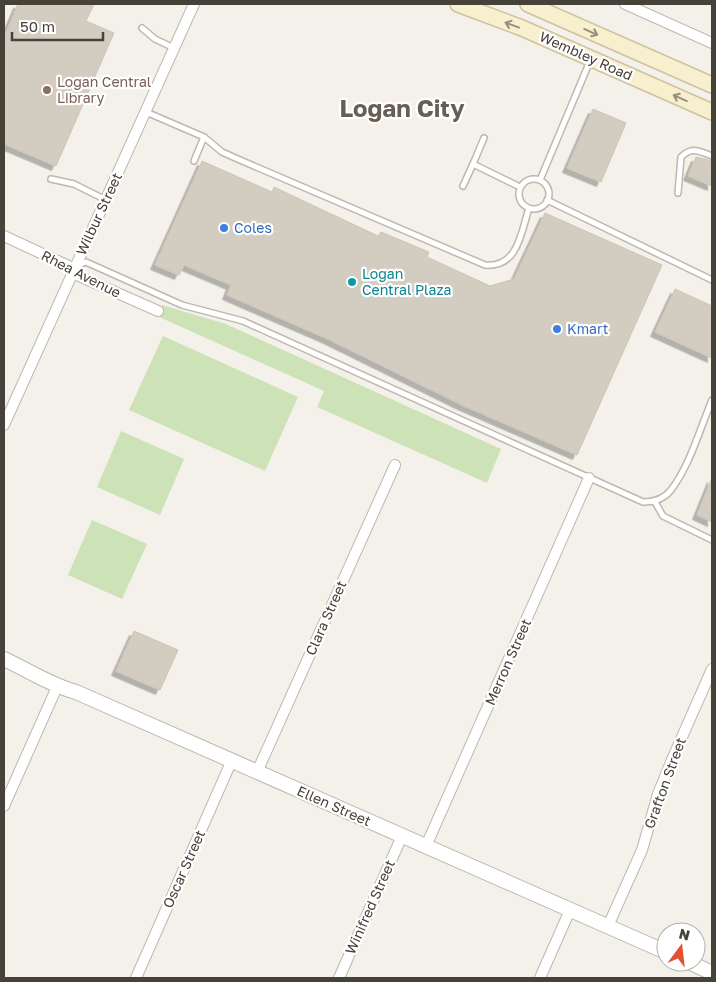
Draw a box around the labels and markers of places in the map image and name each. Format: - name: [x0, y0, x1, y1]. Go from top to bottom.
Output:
- place label: Logan Central Library: [57, 73, 151, 106]
- marker: Logan Central Library: [41, 84, 53, 96]
- place label: Coles: [234, 219, 272, 236]
- marker: Coles: [218, 222, 230, 234]
- place label: Logan Central Plaza: [362, 265, 452, 298]
- marker: Logan Central Plaza: [346, 276, 358, 288]
- place label: Kmart: [567, 320, 608, 337]
- marker: Kmart: [551, 323, 563, 335]

